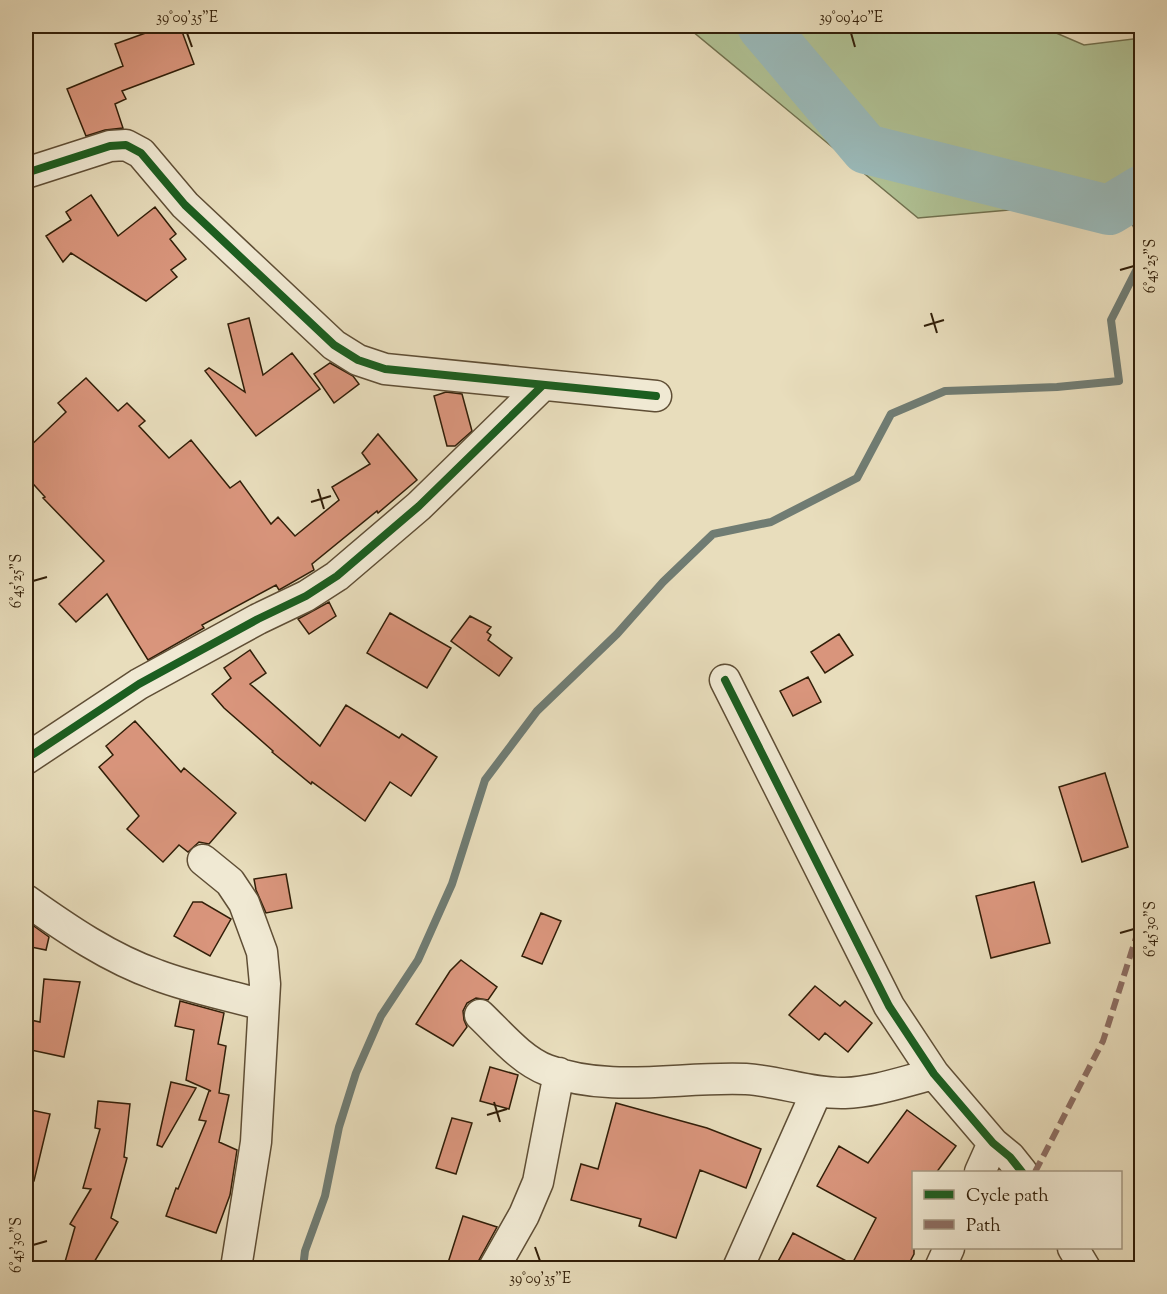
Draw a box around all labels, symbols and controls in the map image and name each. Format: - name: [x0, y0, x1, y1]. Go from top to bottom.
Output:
- text: 39°09'35"E: [156, 8, 218, 29]
- text: 39°09'40"E: [819, 8, 883, 29]
- text: 6°45'25"S: [1141, 239, 1162, 293]
- text: 6°45'25"S: [7, 554, 28, 608]
- text: 6°45'30"S: [1141, 901, 1162, 957]
- legend: [912, 1171, 1122, 1249]
- text: Cycle path: [966, 1184, 1049, 1210]
- text: Path: [966, 1214, 1001, 1240]
- text: 6°45'30"S: [7, 1217, 28, 1273]
- text: 39°09'35"E: [509, 1269, 571, 1290]

